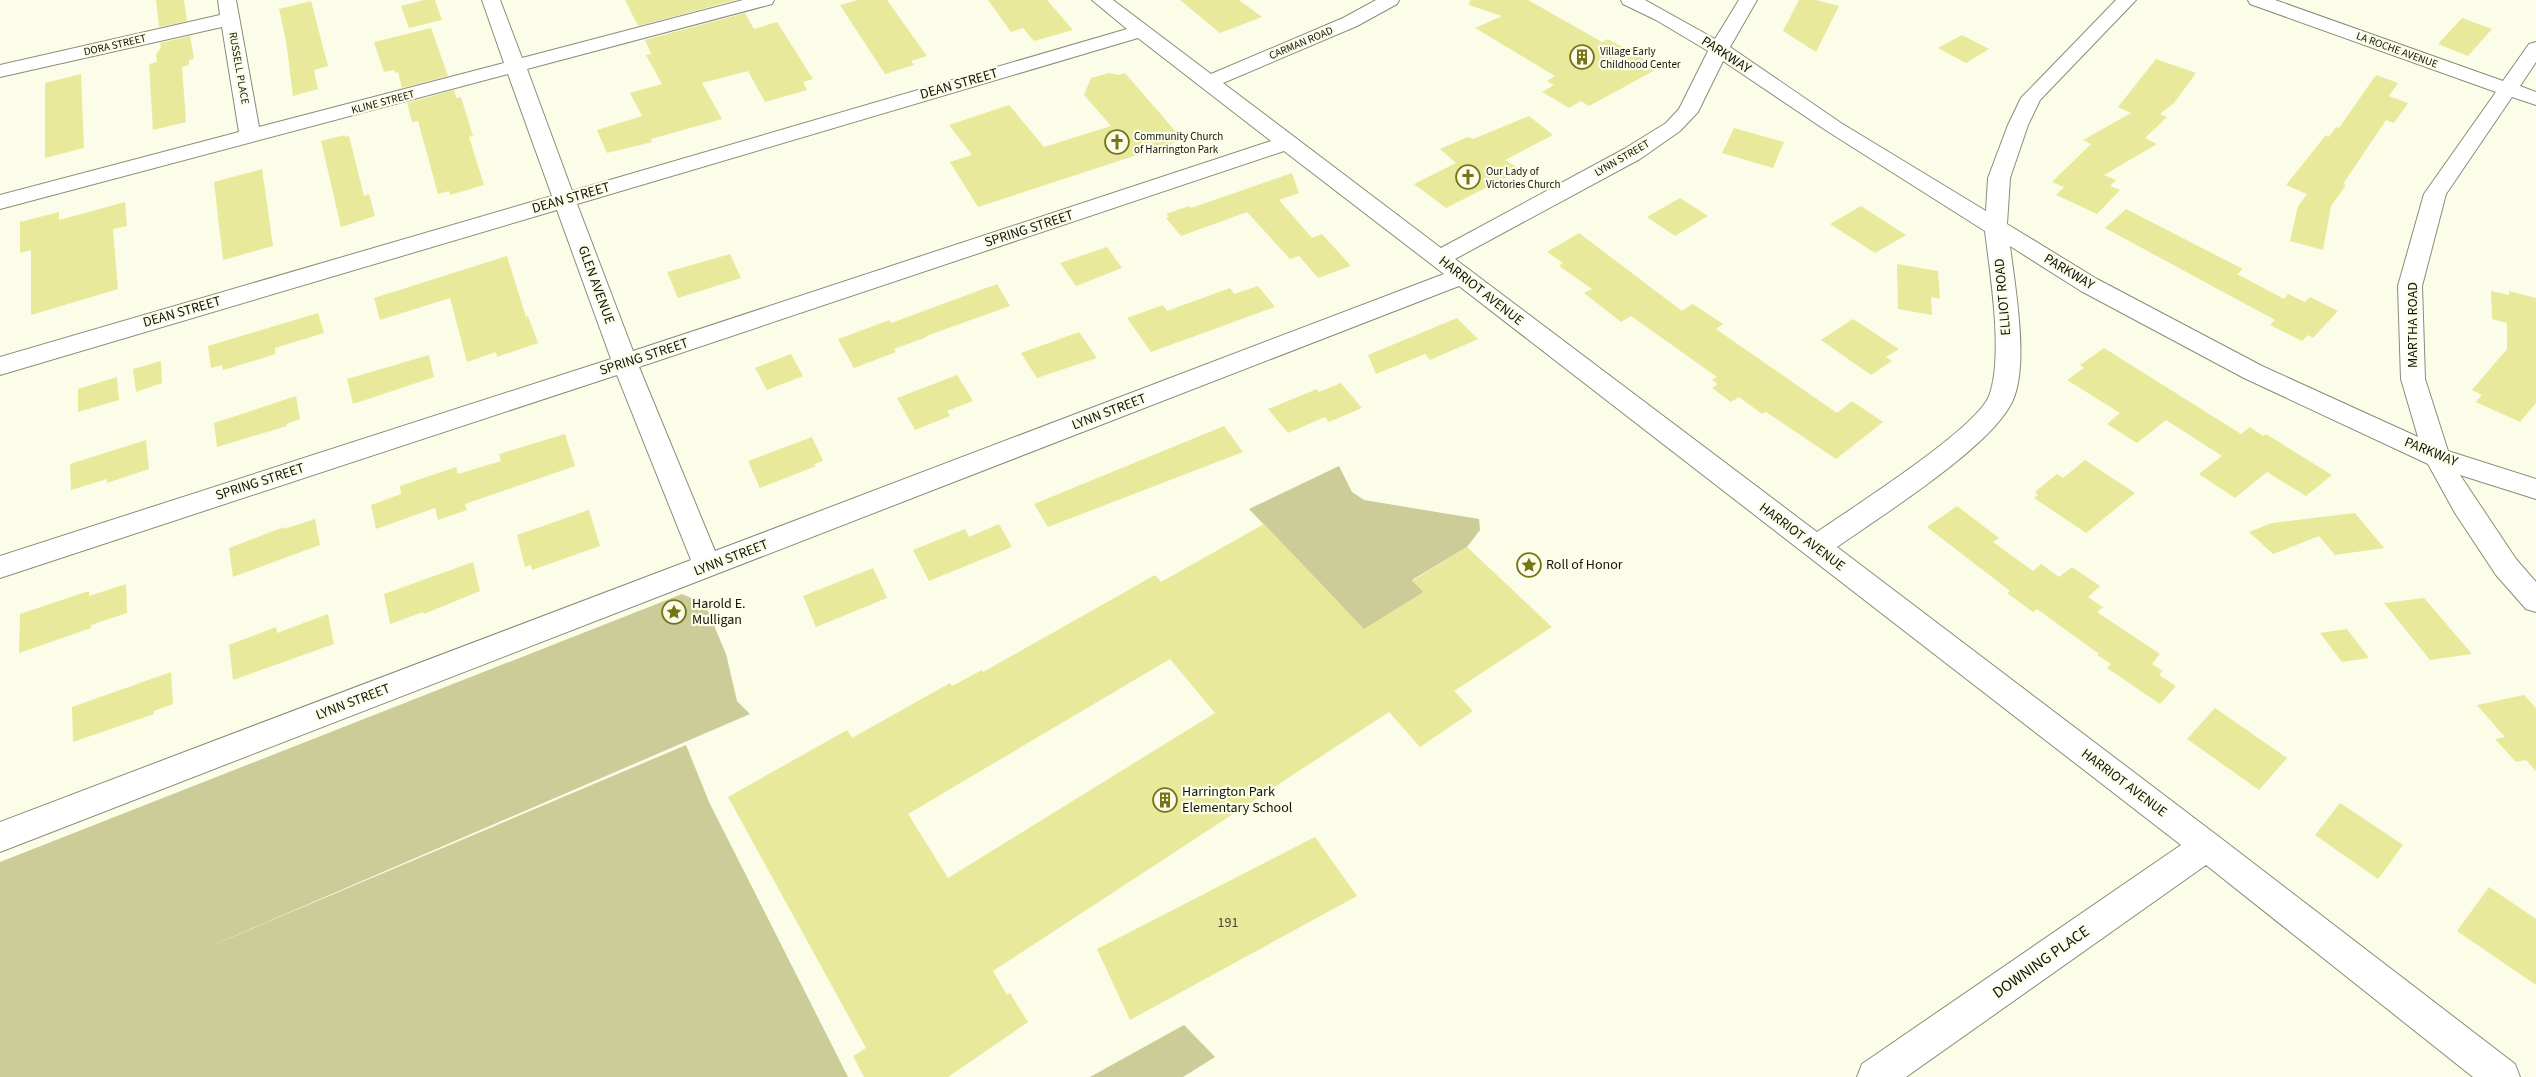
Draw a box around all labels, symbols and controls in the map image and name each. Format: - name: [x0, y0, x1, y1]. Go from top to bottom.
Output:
- street label: CARMAN ROAD: [1267, 23, 1335, 63]
- street label: LA ROCHE AVENUE: [2354, 28, 2440, 72]
- street label: DORA STREET: [82, 30, 148, 59]
- street label: RUSSELL PLACE: [225, 31, 253, 105]
- street label: PARKWAY: [1697, 31, 1755, 79]
- building icon: Village Early Childhood Center: [1569, 44, 1595, 70]
- place label: Village Early Childhood Center: [1600, 44, 1681, 72]
- street label: DEAN STREET: [918, 63, 1001, 105]
- street label: KLINE STREET: [350, 86, 416, 118]
- church icon: Community Church of Harrington Park: [1104, 129, 1130, 155]
- place label: Community Church of Harrington Park: [1134, 129, 1223, 157]
- street label: LYNN STREET: [1592, 136, 1652, 180]
- church icon: Our Lady of Victories Church: [1455, 164, 1481, 190]
- place label: Our Lady of Victories Church: [1486, 164, 1561, 192]
- street label: DEAN STREET: [530, 177, 613, 219]
- street label: SPRING STREET: [982, 205, 1077, 253]
- street label: GLEN AVENUE: [573, 243, 619, 327]
- street label: PARKWAY: [2040, 249, 2098, 295]
- street label: HARRIOT AVENUE: [1434, 251, 1528, 331]
- street label: ELLIOT ROAD: [1990, 258, 2016, 336]
- street label: MARTHA ROAD: [2403, 282, 2423, 368]
- street label: DEAN STREET: [141, 291, 224, 333]
- street label: SPRING STREET: [597, 333, 692, 381]
- street label: LYNN STREET: [1069, 388, 1150, 435]
- street label: PARKWAY: [2401, 432, 2461, 472]
- street label: SPRING STREET: [213, 458, 308, 506]
- street label: HARRIOT AVENUE: [1755, 498, 1849, 576]
- street label: LYNN STREET: [691, 534, 772, 581]
- place icon: Roll of Honor: [1516, 552, 1542, 578]
- place label: Roll of Honor: [1546, 555, 1623, 575]
- place label: Harold E. Mulligan: [692, 594, 746, 630]
- place icon: Harold E. Mulligan: [661, 599, 687, 625]
- street label: LYNN STREET: [313, 678, 394, 725]
- street label: HARRIOT AVENUE: [2077, 744, 2171, 822]
- place label: Harrington Park Elementary School: [1182, 782, 1293, 818]
- building icon: Harrington Park Elementary School: [1152, 787, 1178, 813]
- house number: 191: [1218, 913, 1238, 933]
- street label: DOWNING PLACE: [1988, 920, 2094, 1004]

